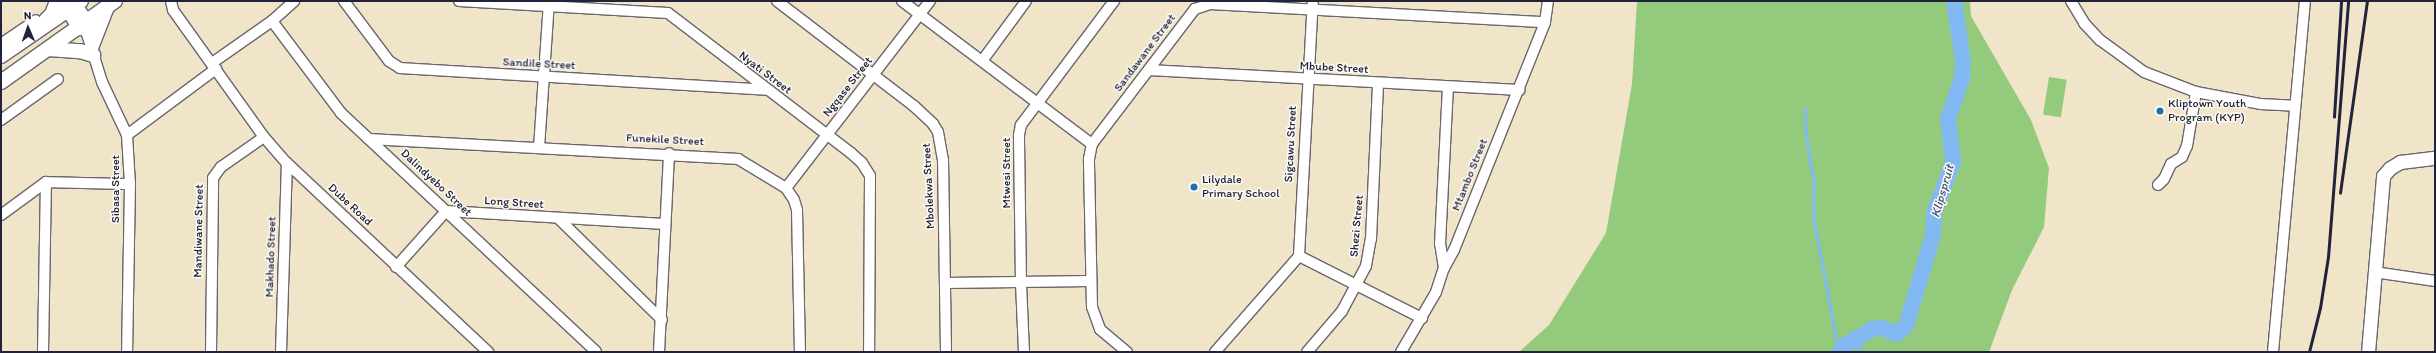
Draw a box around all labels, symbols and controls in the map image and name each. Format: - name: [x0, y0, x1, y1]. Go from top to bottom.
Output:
- north arrow: [8, 8, 48, 48]
- text: N: [24, 9, 32, 22]
- street label: Sandawane Street: [1111, 11, 1179, 95]
- street label: Nyati Street: [736, 49, 794, 97]
- street label: Ngqase Street: [820, 54, 876, 120]
- street label: Sandile Street: [502, 55, 576, 73]
- street label: Mbube Street: [1299, 59, 1369, 77]
- place label: Kliptown Youth Program (KYP): [2168, 97, 2245, 125]
- street label: Sigcawu Street: [1282, 105, 1300, 183]
- marker: Kliptown Youth Program (KYP): [2155, 106, 2165, 116]
- street label: Funekile Street: [626, 131, 704, 149]
- street label: Mtambo Street: [1449, 137, 1491, 213]
- street label: Mtwesi Street: [1000, 138, 1014, 208]
- street label: Mbolekwa Street: [920, 143, 938, 229]
- street label: Dalindyebo Street: [398, 146, 474, 220]
- street label: Sibasa Street: [109, 155, 123, 223]
- water label: Klipspruit: [1928, 163, 1958, 219]
- place label: Lilydale Primary School: [1202, 173, 1279, 201]
- street label: Dube Road: [325, 181, 375, 229]
- marker: Lilydale Primary School: [1189, 182, 1199, 192]
- street label: Mandiwane Street: [191, 184, 207, 278]
- street label: Long Street: [484, 194, 544, 212]
- street label: Shezi Street: [1347, 195, 1367, 257]
- street label: Makhado Street: [262, 216, 280, 298]

